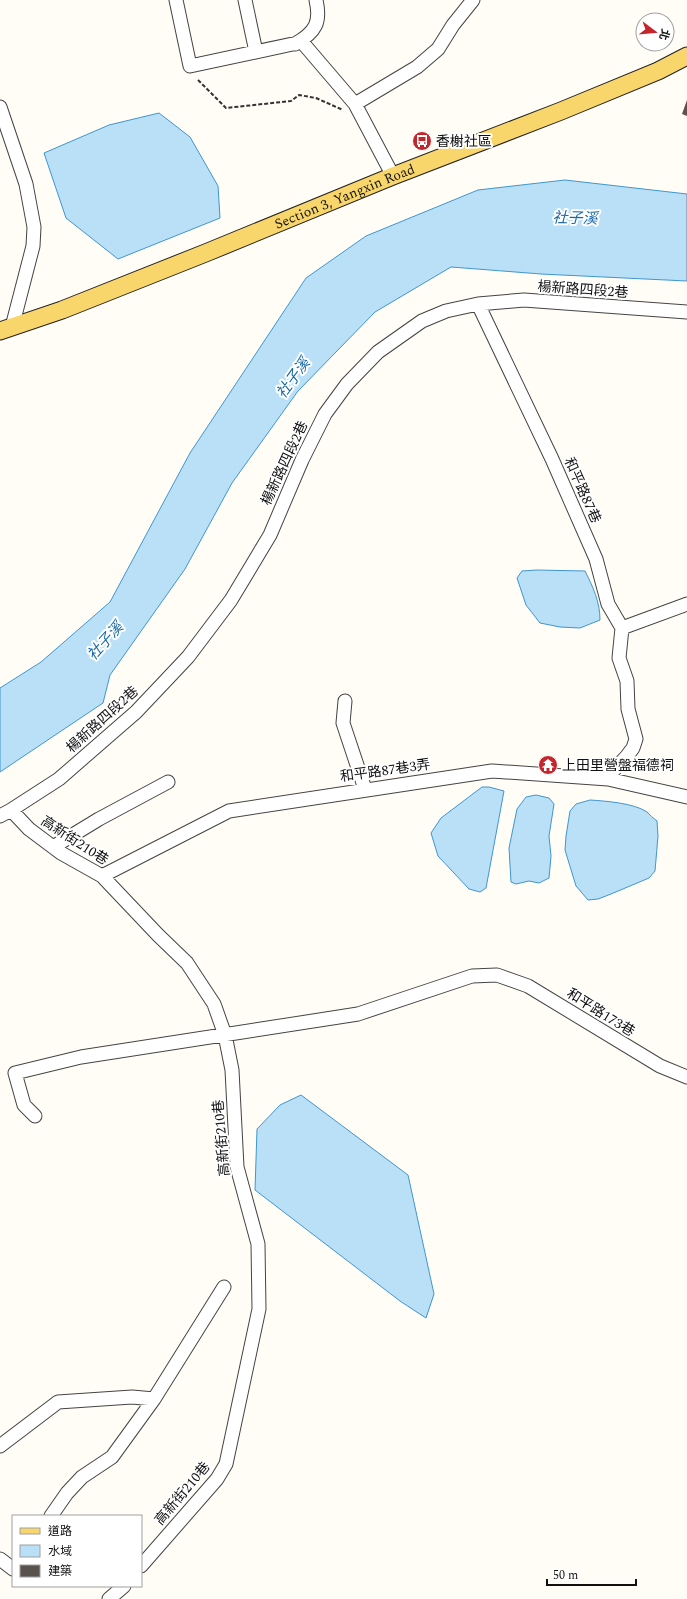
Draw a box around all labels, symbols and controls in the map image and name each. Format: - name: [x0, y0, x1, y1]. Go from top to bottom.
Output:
- north arrow: [635, 12, 675, 52]
- text: 北: [654, 27, 674, 42]
- bus stop icon: 香榭社區: [411, 130, 433, 152]
- place label: 香榭社區: [436, 131, 492, 152]
- street label: Section 3, Yangxin Road: [271, 159, 418, 235]
- water label: 社子溪: [552, 207, 600, 230]
- street label: 楊新路四段2巷: [537, 276, 629, 303]
- water label: 社子溪: [271, 352, 317, 403]
- street label: 楊新路四段2巷: [256, 418, 313, 509]
- street label: 和平路87巷: [559, 454, 606, 526]
- water label: 社子溪: [82, 615, 130, 666]
- street label: 楊新路四段2巷: [61, 681, 143, 758]
- street label: 和平路87巷3弄: [339, 754, 432, 787]
- temple icon: 上田里營盤福德祠: [537, 754, 559, 776]
- place label: 上田里營盤福德祠: [562, 755, 674, 776]
- street label: 高新街210巷: [37, 811, 113, 870]
- street label: 和平路173巷: [563, 983, 639, 1042]
- street label: 高新街210巷: [208, 1099, 235, 1177]
- street label: 高新街210巷: [150, 1457, 215, 1530]
- legend: [12, 1515, 142, 1587]
- text: 道路: [48, 1522, 72, 1541]
- text: 水域: [48, 1542, 72, 1561]
- scale bar: [547, 1561, 636, 1587]
- text: 建築: [48, 1562, 72, 1581]
- text: 50 m: [553, 1566, 578, 1585]

